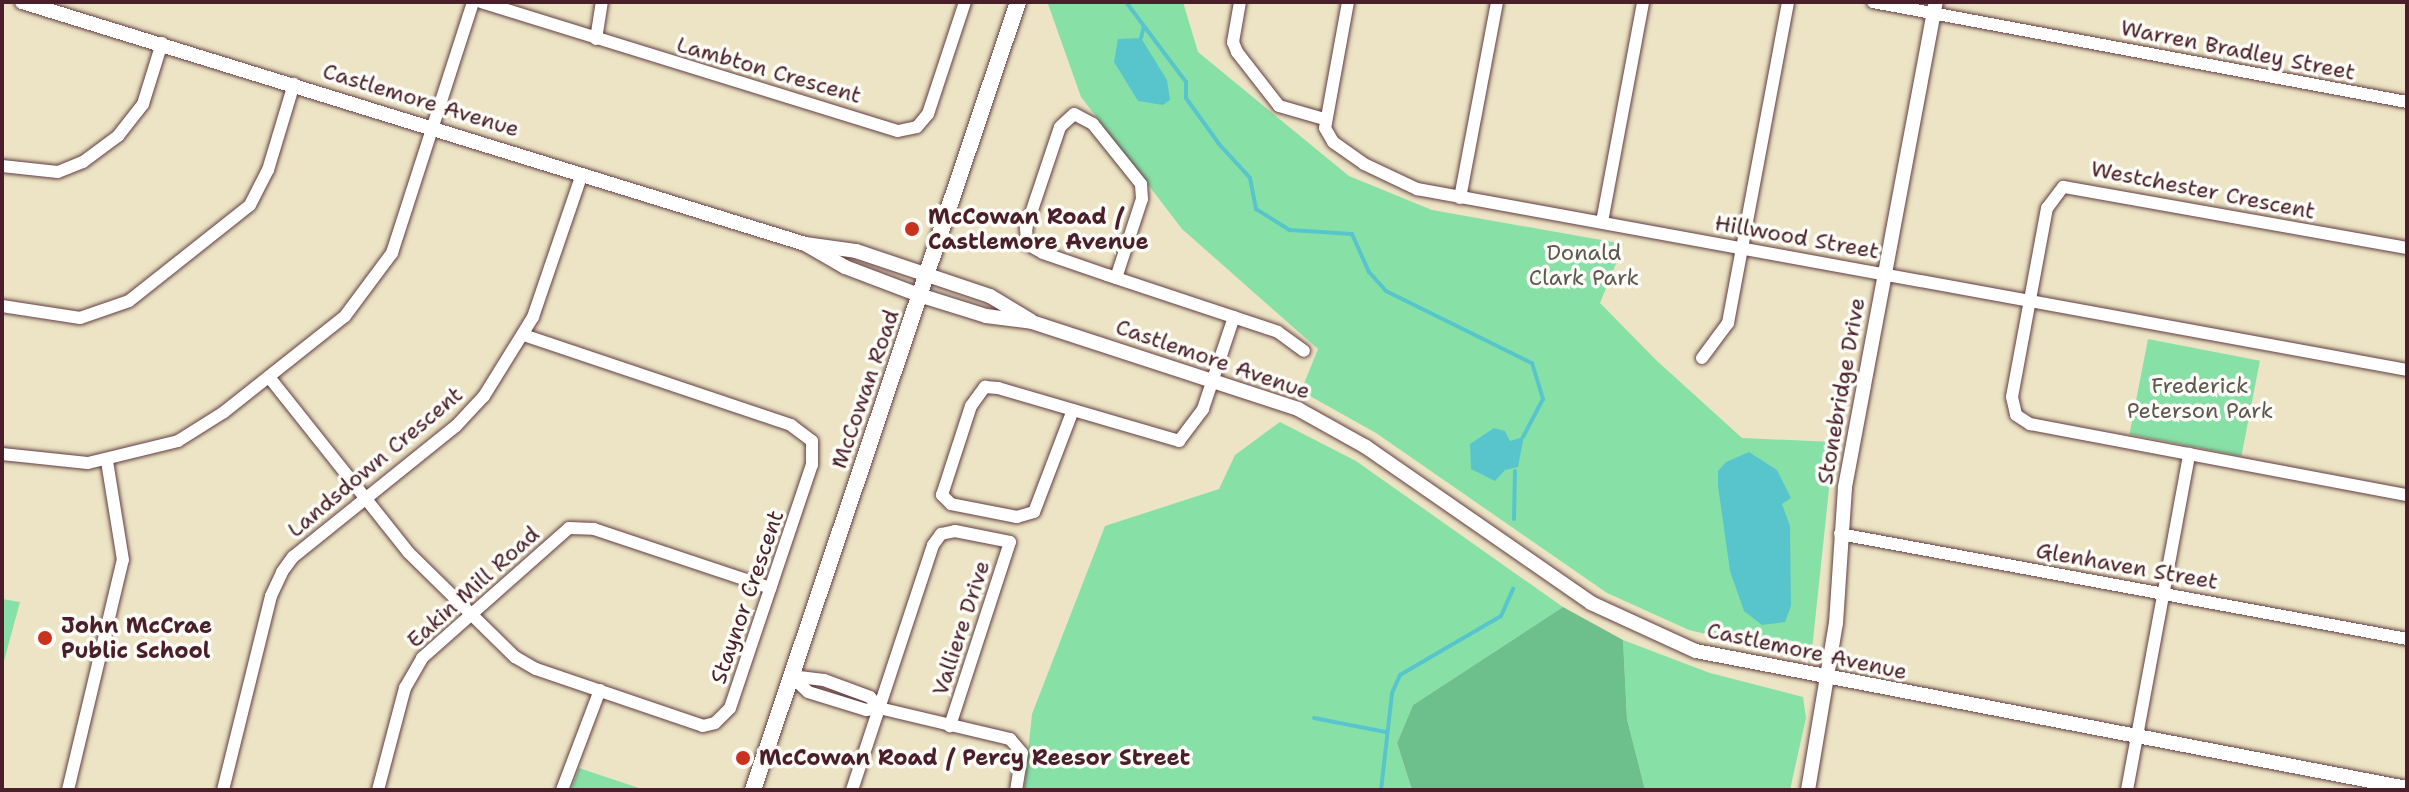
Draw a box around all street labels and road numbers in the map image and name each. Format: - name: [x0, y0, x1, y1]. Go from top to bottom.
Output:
- street label: Warren Bradley Street: [2119, 14, 2357, 86]
- street label: Lambton Crescent: [674, 31, 864, 109]
- street label: Castlemore Avenue: [320, 58, 522, 142]
- street label: Westchester Crescent: [2089, 155, 2317, 225]
- street label: Hillwood Street: [1713, 210, 1881, 264]
- street label: Stonebridge Drive: [1812, 296, 1870, 486]
- street label: McCowan Road: [825, 306, 905, 472]
- street label: Castlemore Avenue: [1112, 313, 1314, 405]
- street label: Landsdown Crescent: [282, 381, 468, 543]
- street label: Staynor Crescent: [705, 507, 789, 687]
- street label: Eakin Mill Road: [401, 521, 545, 653]
- street label: Glenhaven Street: [2034, 537, 2220, 595]
- street label: Valliere Drive: [927, 557, 995, 699]
- street label: Castlemore Avenue: [1705, 617, 1909, 685]

